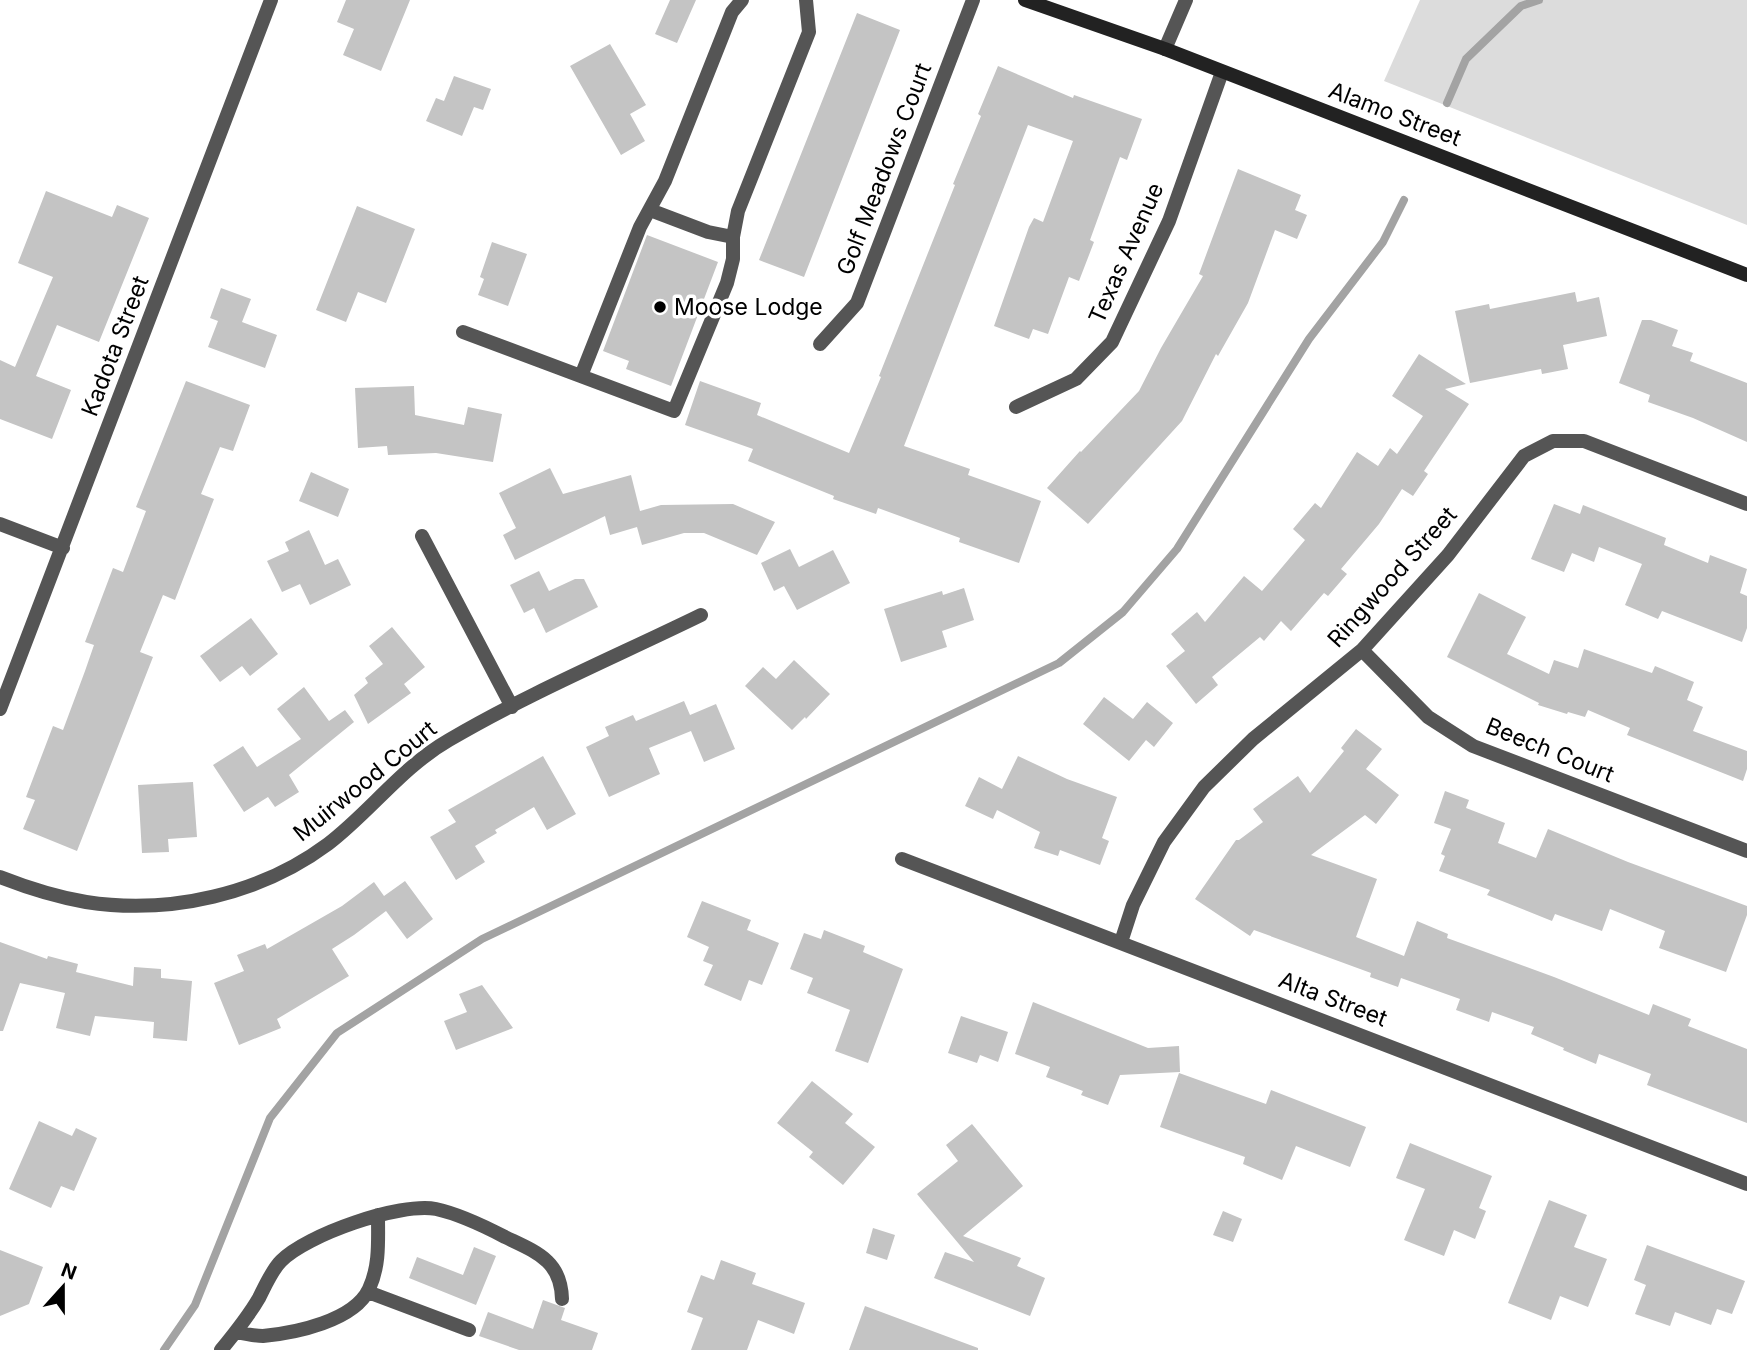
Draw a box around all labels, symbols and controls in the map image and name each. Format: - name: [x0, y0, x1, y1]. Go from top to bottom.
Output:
- street label: Golf Meadows Court: [831, 59, 937, 279]
- street label: Alamo Street: [1325, 76, 1466, 152]
- street label: Texas Avenue: [1083, 178, 1169, 328]
- street label: Kadota Street: [75, 271, 155, 420]
- place label: Moose Lodge: [674, 293, 823, 321]
- marker: Moose Lodge: [652, 299, 668, 315]
- street label: Ringwood Street: [1322, 501, 1463, 653]
- street label: Beech Court: [1482, 712, 1619, 789]
- street label: Muirwood Court: [288, 714, 443, 847]
- street label: Alta Street: [1275, 966, 1392, 1033]
- north arrow: [28, 1252, 98, 1322]
- text: N: [58, 1258, 80, 1285]

